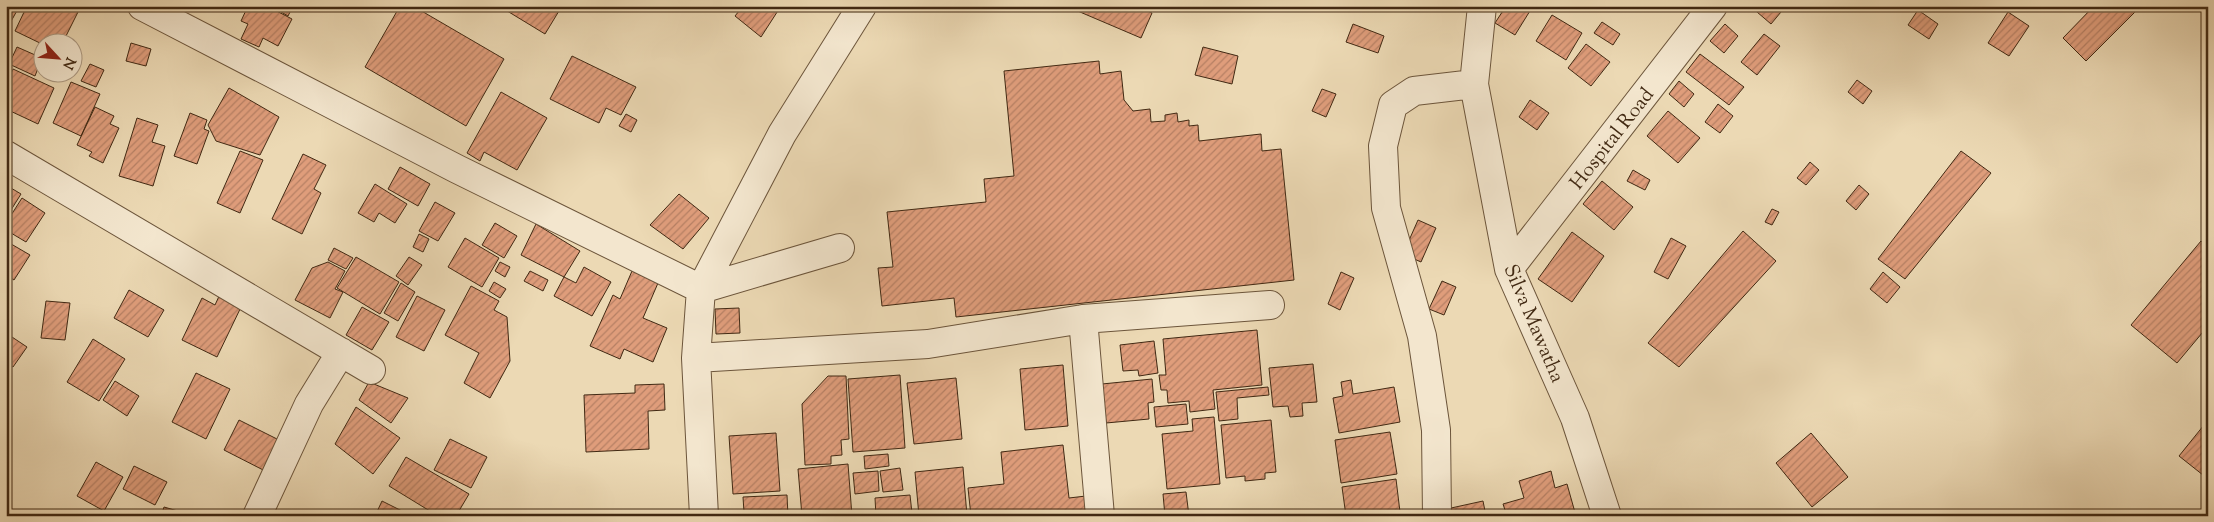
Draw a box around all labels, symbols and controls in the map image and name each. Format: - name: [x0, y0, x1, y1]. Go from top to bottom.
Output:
- north arrow: [32, 32, 82, 82]
- text: N: [56, 53, 79, 72]
- street label: Hospital Road: [1564, 82, 1662, 197]
- street label: Silva Mawatha: [1495, 260, 1571, 388]

